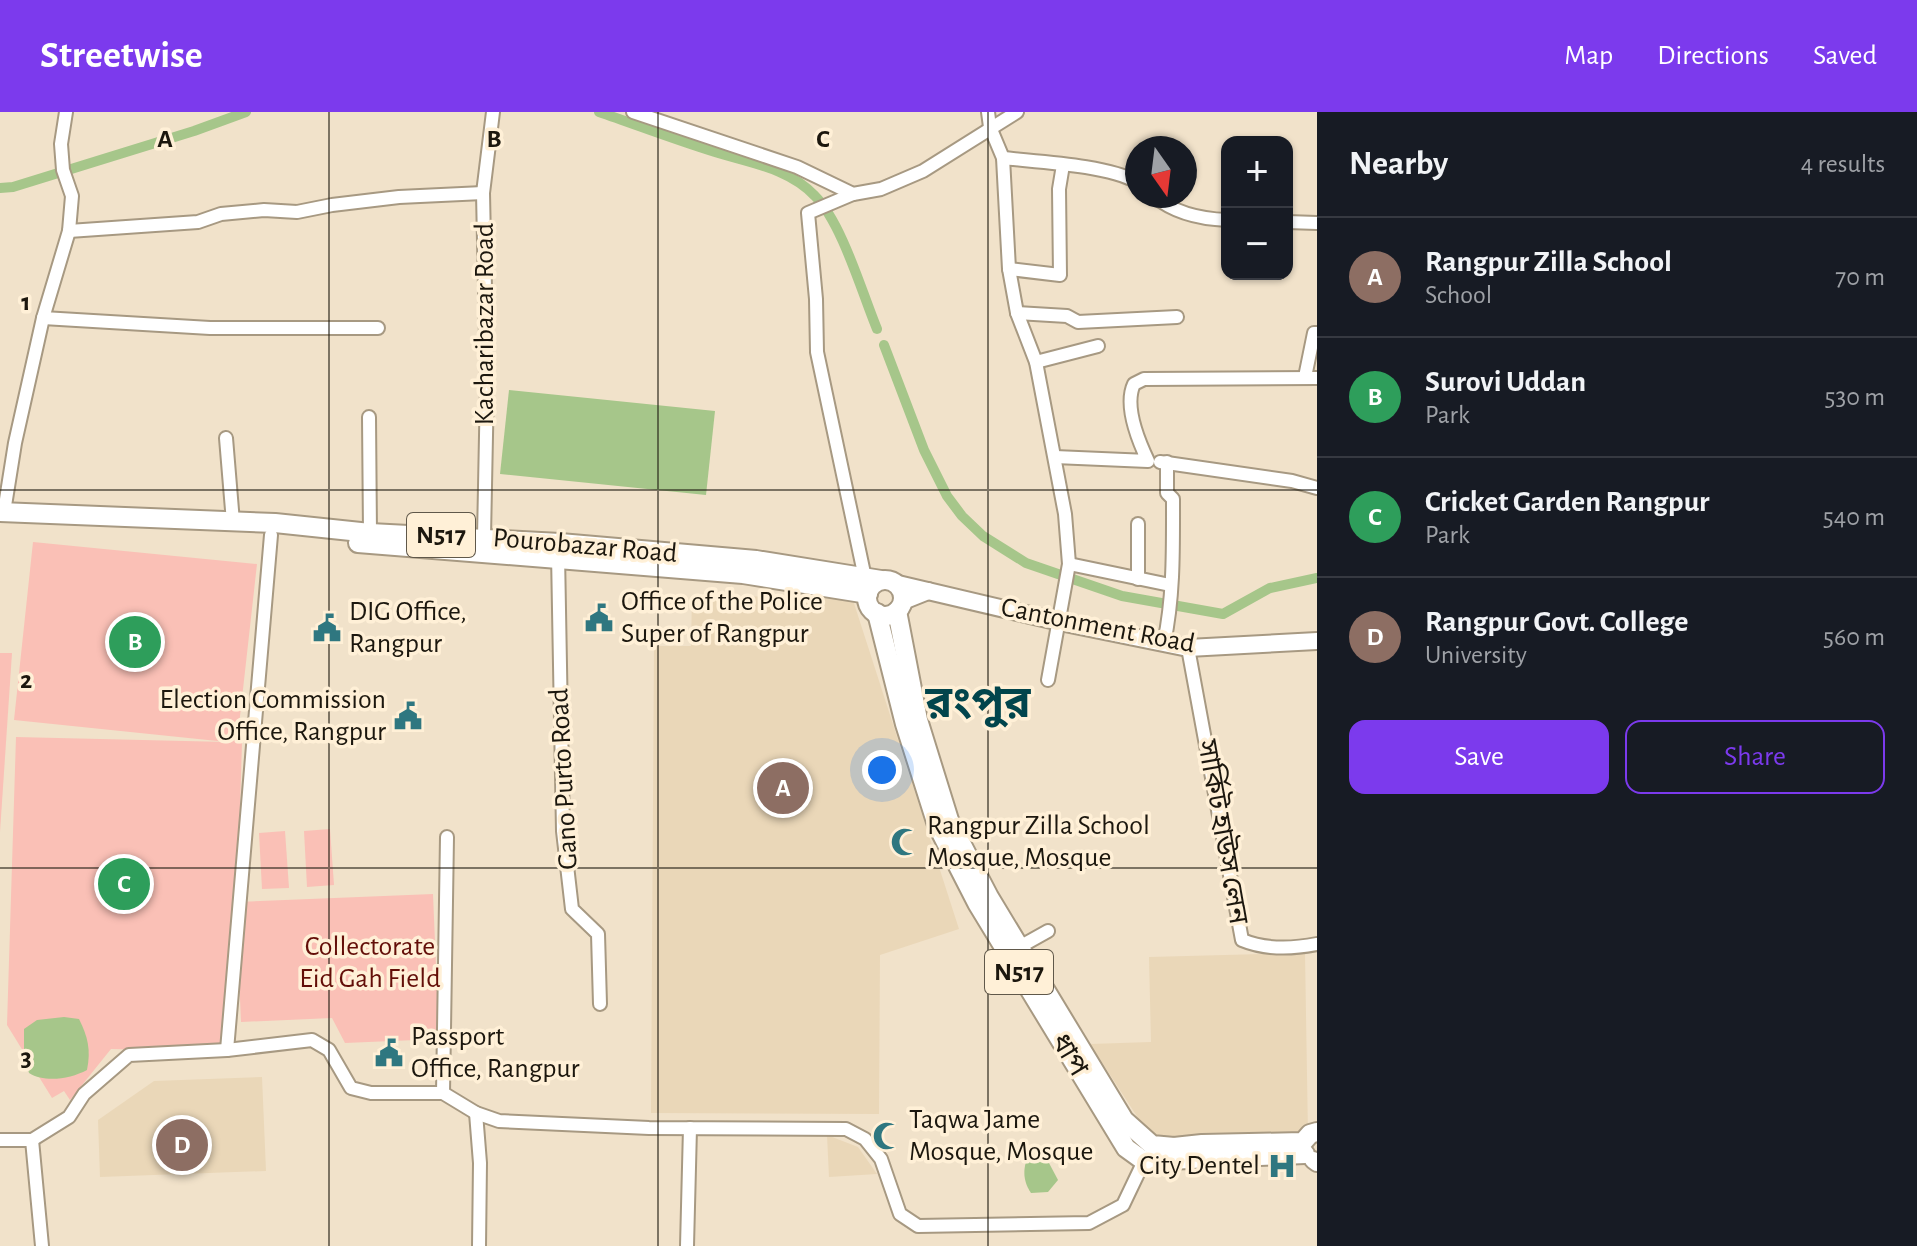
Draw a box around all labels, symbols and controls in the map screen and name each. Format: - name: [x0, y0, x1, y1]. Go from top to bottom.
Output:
- text: Streetwise: [40, 37, 203, 75]
- text: Map: [1564, 42, 1613, 70]
- text: Directions: [1657, 42, 1769, 70]
- text: Saved: [1813, 42, 1877, 70]
- text: A: [157, 126, 173, 152]
- text: B: [486, 126, 502, 152]
- text: C: [816, 126, 830, 152]
- north arrow: [1125, 136, 1197, 208]
- map controls: [1221, 136, 1293, 280]
- button: +: [1221, 136, 1293, 208]
- text: Nearby: [1349, 147, 1448, 181]
- text: 4 results: [1801, 151, 1885, 177]
- button: −: [1221, 208, 1293, 280]
- street label: Kacharibazar Road: [471, 223, 499, 425]
- text: Rangpur Zilla School: [1425, 247, 1672, 277]
- text: A: [1367, 264, 1383, 290]
- text: 70 m: [1835, 264, 1885, 290]
- text: School: [1425, 282, 1492, 308]
- text: 1: [21, 289, 31, 315]
- text: Surovi Uddan: [1425, 367, 1586, 397]
- text: B: [1367, 384, 1383, 410]
- text: 530 m: [1825, 384, 1885, 410]
- text: Park: [1425, 402, 1470, 428]
- text: Cricket Garden Rangpur: [1425, 487, 1710, 517]
- text: C: [1368, 504, 1382, 530]
- text: 540 m: [1823, 504, 1885, 530]
- road number: N517: [407, 513, 475, 557]
- text: Park: [1425, 522, 1470, 548]
- street label: Pourobazar Road: [492, 524, 678, 568]
- place label: Office of the Police Super of Rangpur: [621, 588, 823, 648]
- street label: Cantonment Road: [999, 593, 1197, 659]
- place label: DIG Office, Rangpur: [349, 598, 467, 658]
- public building icon: Office of the Police Super of Rangpur: [584, 603, 614, 633]
- text: Rangpur Govt. College: [1425, 607, 1688, 637]
- pin: B: [109, 612, 161, 672]
- public building icon: DIG Office, Rangpur: [312, 613, 342, 643]
- text: D: [1366, 624, 1384, 650]
- text: 560 m: [1823, 624, 1885, 650]
- text: University: [1425, 642, 1527, 668]
- text: 2: [20, 667, 32, 693]
- district label: রংপুর: [924, 682, 1031, 728]
- place label: Election Commission Office, Rangpur: [160, 686, 386, 746]
- street label: Gano Purto Road: [545, 687, 583, 871]
- public building icon: Election Commission Office, Rangpur: [393, 701, 423, 731]
- button: Save: [1349, 720, 1609, 794]
- button: Share: [1625, 720, 1885, 794]
- street label: সার্কিট হাউস লেন: [1192, 736, 1257, 927]
- your location: [862, 750, 902, 790]
- pin: A: [757, 758, 809, 818]
- place label: Rangpur Zilla School Mosque, Mosque: [927, 812, 1150, 872]
- mosque icon: Rangpur Zilla School Mosque, Mosque: [890, 827, 920, 857]
- pin: C: [98, 854, 150, 914]
- park label: Collectorate Eid Gah Field: [299, 933, 441, 993]
- road number: N517: [985, 950, 1053, 994]
- place label: Passport Office, Rangpur: [411, 1023, 580, 1083]
- street label: ধাপ: [1046, 1029, 1093, 1082]
- public building icon: Passport Office, Rangpur: [374, 1038, 404, 1068]
- text: 3: [20, 1045, 32, 1071]
- place label: Taqwa Jame Mosque, Mosque: [909, 1106, 1093, 1166]
- pin: D: [156, 1115, 208, 1175]
- mosque icon: Taqwa Jame Mosque, Mosque: [872, 1121, 902, 1151]
- hospital icon: City Dentel: [1267, 1151, 1297, 1181]
- place label: City Dentel: [1139, 1152, 1260, 1180]

